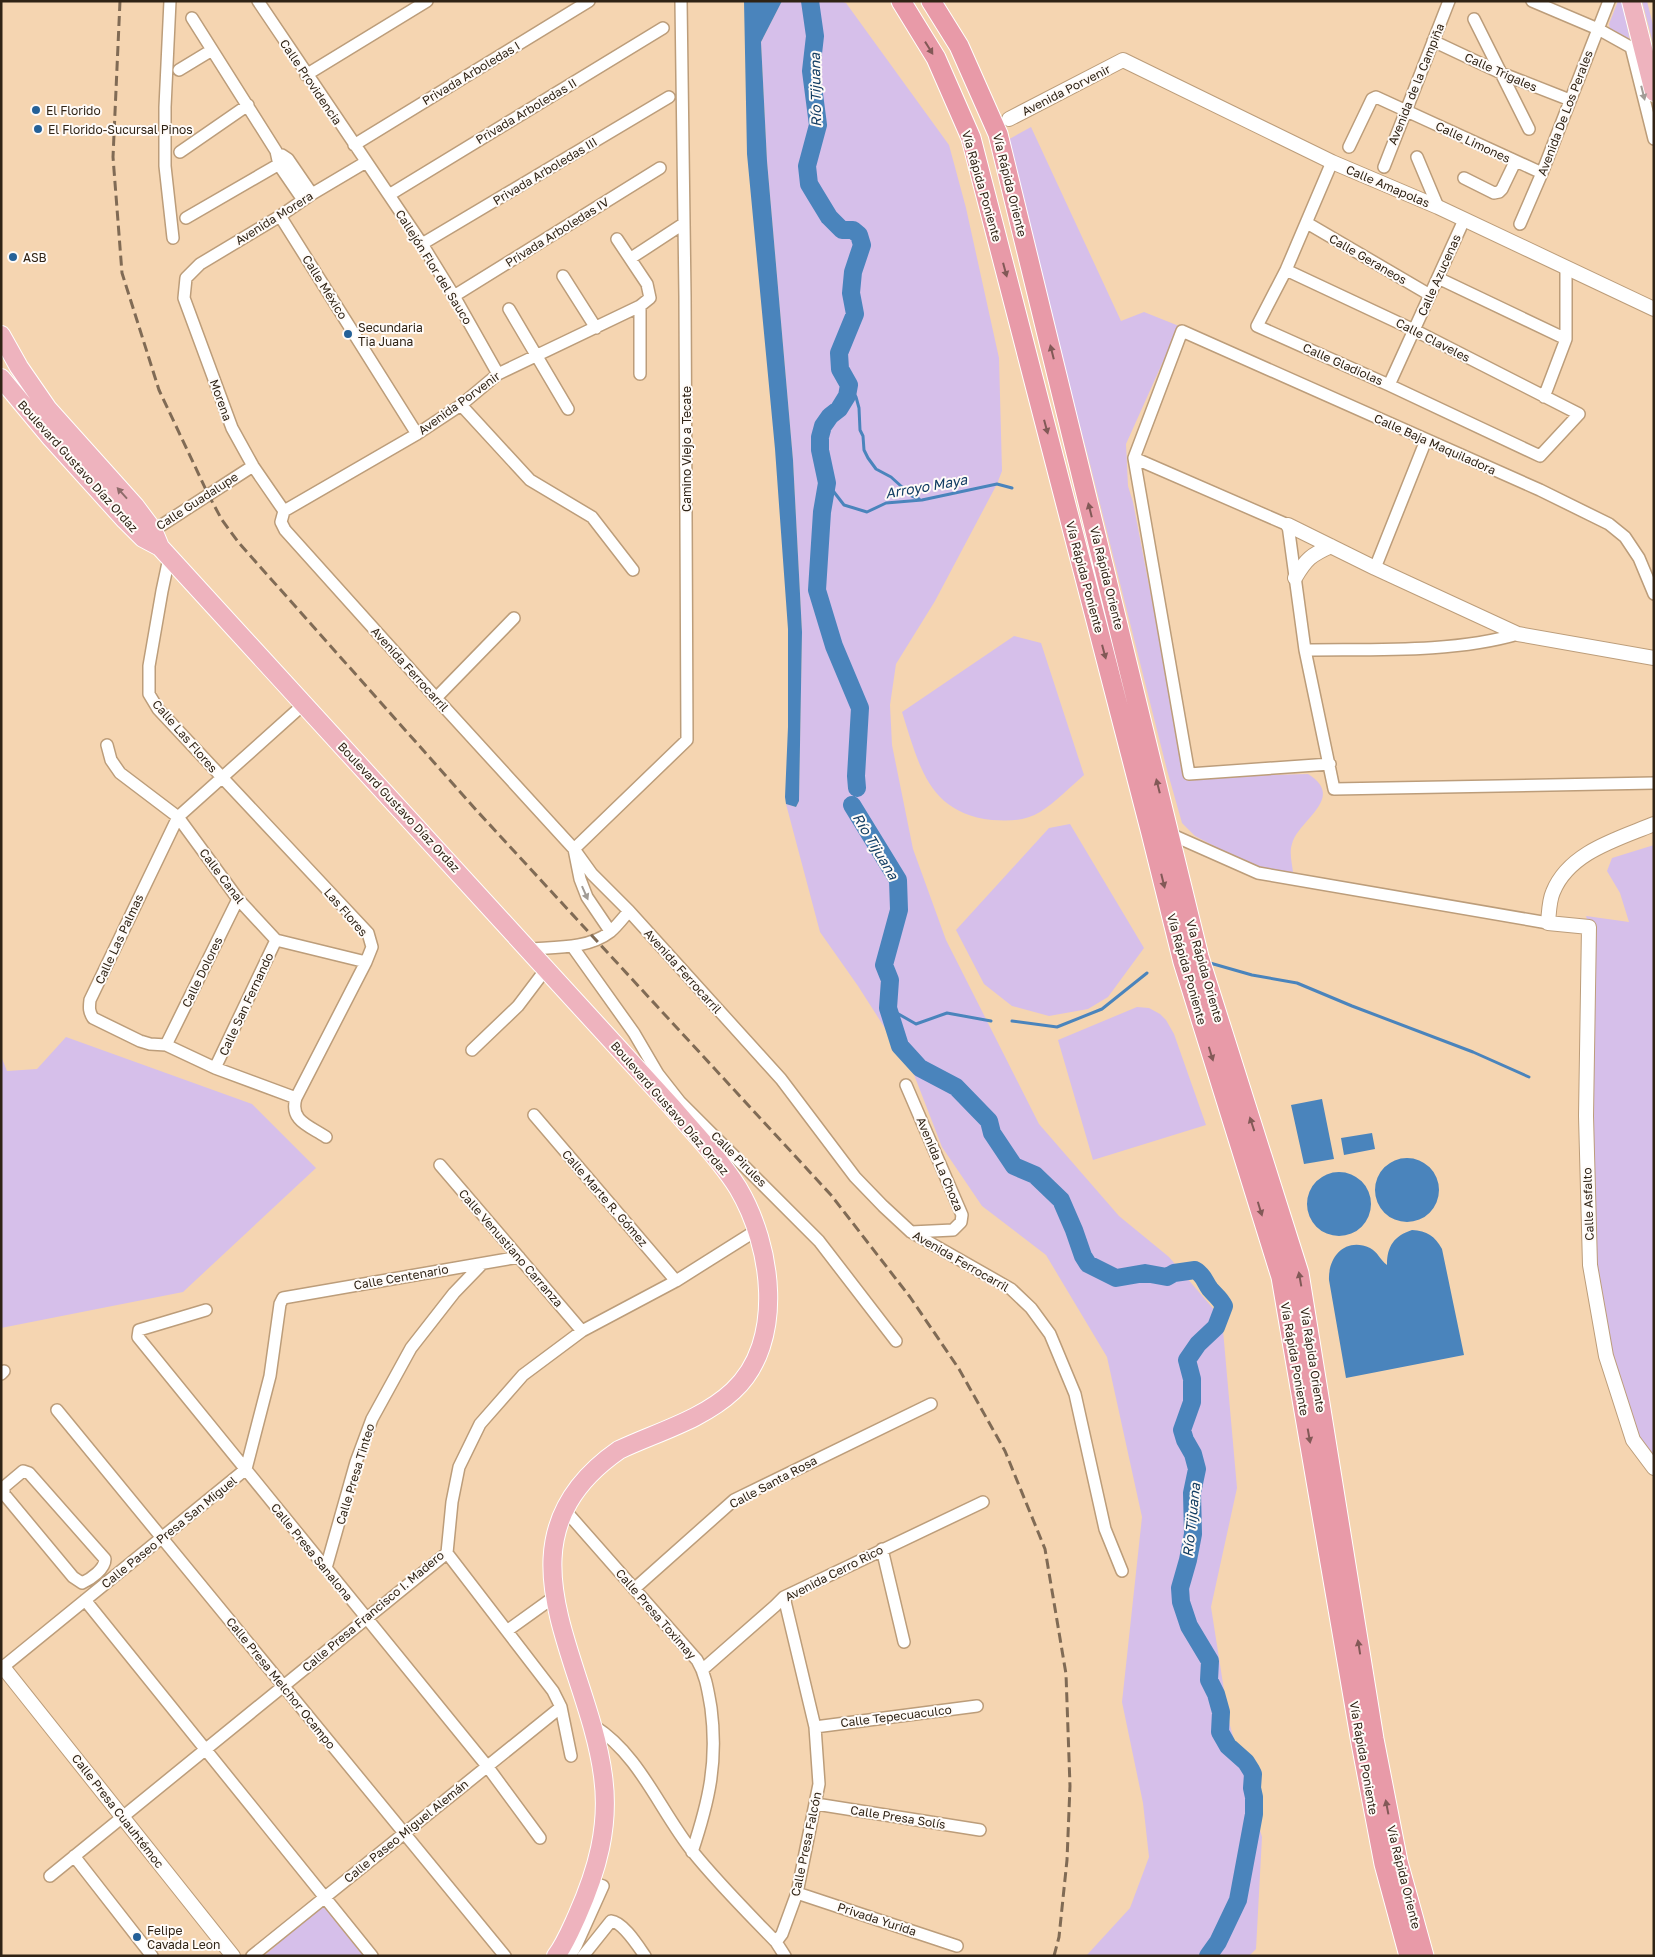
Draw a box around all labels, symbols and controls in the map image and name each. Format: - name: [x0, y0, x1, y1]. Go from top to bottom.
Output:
- street label: Avenida de la Campiña: [1385, 21, 1447, 147]
- street label: Calle Providencia: [277, 36, 345, 128]
- street label: Privada Arboledas I: [419, 38, 523, 108]
- one-way arrow: [925, 41, 934, 54]
- street label: Avenida De Los Perales: [1534, 48, 1596, 178]
- street label: Calle Trigales: [1462, 49, 1540, 95]
- water label: Río Tijuana: [806, 52, 824, 127]
- street label: Avenida Porvenir: [1019, 61, 1113, 119]
- street label: Privada Arboledas II: [473, 75, 579, 147]
- one-way arrow: [1639, 85, 1647, 100]
- place label: El Florido: [46, 103, 101, 118]
- marker: El Florido: [30, 104, 42, 116]
- street label: Calle Limones: [1433, 118, 1513, 166]
- place label: El Florido-Sucursal Pinos: [48, 122, 193, 137]
- marker: El Florido-Sucursal Pinos: [32, 123, 44, 135]
- street label: Vía Rápida Poniente: [959, 129, 1005, 243]
- street label: Vía Rápida Oriente: [990, 132, 1030, 238]
- street label: Privada Arboledas III: [490, 134, 600, 208]
- street label: Calle Amapolas: [1344, 162, 1432, 210]
- street label: Avenida Morera: [232, 188, 316, 248]
- street label: Privada Arboledas IV: [502, 194, 612, 270]
- street label: Callejón Flor del Sauco: [392, 207, 476, 327]
- street label: Calle Geraneos: [1327, 231, 1409, 287]
- street label: Calle Azucenas: [1414, 232, 1464, 318]
- place label: ASB: [23, 250, 47, 265]
- marker: ASB: [7, 251, 19, 263]
- street label: Calle México: [299, 252, 351, 322]
- one-way arrow: [1002, 262, 1010, 277]
- street label: Calle Claveles: [1393, 315, 1473, 365]
- place label: Secundaria Tia Juana: [358, 320, 423, 349]
- marker: Secundaria Tia Juana: [342, 328, 354, 340]
- street label: Calle Gladiolas: [1301, 340, 1385, 388]
- one-way arrow: [1047, 344, 1055, 359]
- street label: Avenida Porvenir: [415, 368, 503, 438]
- street label: Morena: [207, 377, 235, 423]
- street label: Camino Viejo a Tecate: [679, 386, 694, 512]
- street label: Boulevard Gustavo Díaz Ordaz: [15, 397, 141, 535]
- street label: Calle Baja Maquiladora: [1372, 410, 1498, 478]
- one-way arrow: [1042, 420, 1050, 435]
- street label: Calle Guadalupe: [153, 469, 241, 533]
- water label: Arroyo Maya: [884, 470, 969, 502]
- one-way arrow: [116, 487, 128, 499]
- one-way arrow: [1086, 502, 1094, 517]
- street label: Vía Rápida Poniente: [1063, 519, 1107, 635]
- street label: Vía Rápida Oriente: [1087, 525, 1127, 631]
- street label: Avenida Ferrocarril: [368, 624, 452, 715]
- one-way arrow: [1101, 645, 1109, 660]
- street label: Calle Las Flores: [149, 697, 221, 775]
- street label: Boulevard Gustavo Díaz Ordaz: [335, 739, 463, 875]
- one-way arrow: [1154, 779, 1162, 794]
- water label: Río Tijuana: [850, 810, 903, 883]
- street label: Calle Canal: [196, 845, 248, 907]
- one-way arrow: [1159, 873, 1167, 888]
- street label: Las Flores: [321, 885, 371, 939]
- one-way arrow: [582, 886, 590, 900]
- street label: Calle Las Palmas: [92, 892, 146, 986]
- street label: Vía Rápida Poniente: [1164, 912, 1210, 1026]
- street label: Vía Rápida Oriente: [1183, 918, 1227, 1024]
- street label: Avenida Ferrocarril: [641, 926, 725, 1017]
- street label: Calle Dolores: [178, 934, 226, 1010]
- street label: Calle San Fernando: [216, 950, 276, 1058]
- street label: Boulevard Gustavo Díaz Ordaz: [608, 1038, 732, 1178]
- one-way arrow: [1208, 1047, 1216, 1062]
- street label: Avenida La Choza: [913, 1115, 967, 1213]
- one-way arrow: [1248, 1116, 1255, 1131]
- street label: Calle Pirules: [708, 1128, 770, 1190]
- street label: Calle Marte R. Gómez: [559, 1147, 651, 1249]
- street label: Calle Asfalto: [1579, 1167, 1597, 1241]
- street label: Calle Venustiano Carranza: [456, 1186, 566, 1310]
- one-way arrow: [1256, 1202, 1264, 1217]
- street label: Avenida Ferrocarril: [910, 1227, 1012, 1295]
- street label: Calle Centenario: [352, 1261, 450, 1293]
- one-way arrow: [1295, 1271, 1303, 1287]
- street label: Vía Rápida Poniente: [1278, 1301, 1312, 1417]
- street label: Vía Rápida Oriente: [1297, 1306, 1329, 1414]
- street label: Calle Presa Tinteo: [332, 1422, 378, 1526]
- one-way arrow: [1305, 1428, 1313, 1444]
- street label: Calle Santa Rosa: [727, 1453, 819, 1511]
- street label: Calle Paseo Presa San Miguel: [98, 1473, 240, 1591]
- water label: Río Tijuana: [1179, 1481, 1203, 1558]
- street label: Calle Presa Sanalona: [268, 1500, 356, 1604]
- street label: Avenida Cerro Rico: [782, 1542, 886, 1604]
- street label: Calle Presa Francisco I. Madero: [299, 1547, 447, 1675]
- street label: Calle Presa Toximay: [613, 1566, 700, 1663]
- street label: Calle Presa Melchor Ocampo: [223, 1614, 339, 1752]
- one-way arrow: [1355, 1638, 1363, 1654]
- street label: Vía Rápida Poniente: [1347, 1700, 1381, 1816]
- street label: Calle Tepecuaculco: [840, 1702, 952, 1730]
- street label: Calle Presa Cuauhtémoc: [69, 1751, 168, 1871]
- street label: Calle Paseo Miguel Alemán: [341, 1776, 471, 1886]
- street label: Calle Presa Falcón: [788, 1790, 824, 1898]
- one-way arrow: [1383, 1799, 1391, 1814]
- street label: Calle Presa Solís: [849, 1802, 947, 1832]
- street label: Vía Rápida Oriente: [1384, 1824, 1424, 1930]
- street label: Privada Yurida: [836, 1899, 918, 1939]
- place label: Felipe Cavada Leon: [147, 1923, 220, 1952]
- marker: Felipe Cavada Leon: [131, 1931, 143, 1943]

